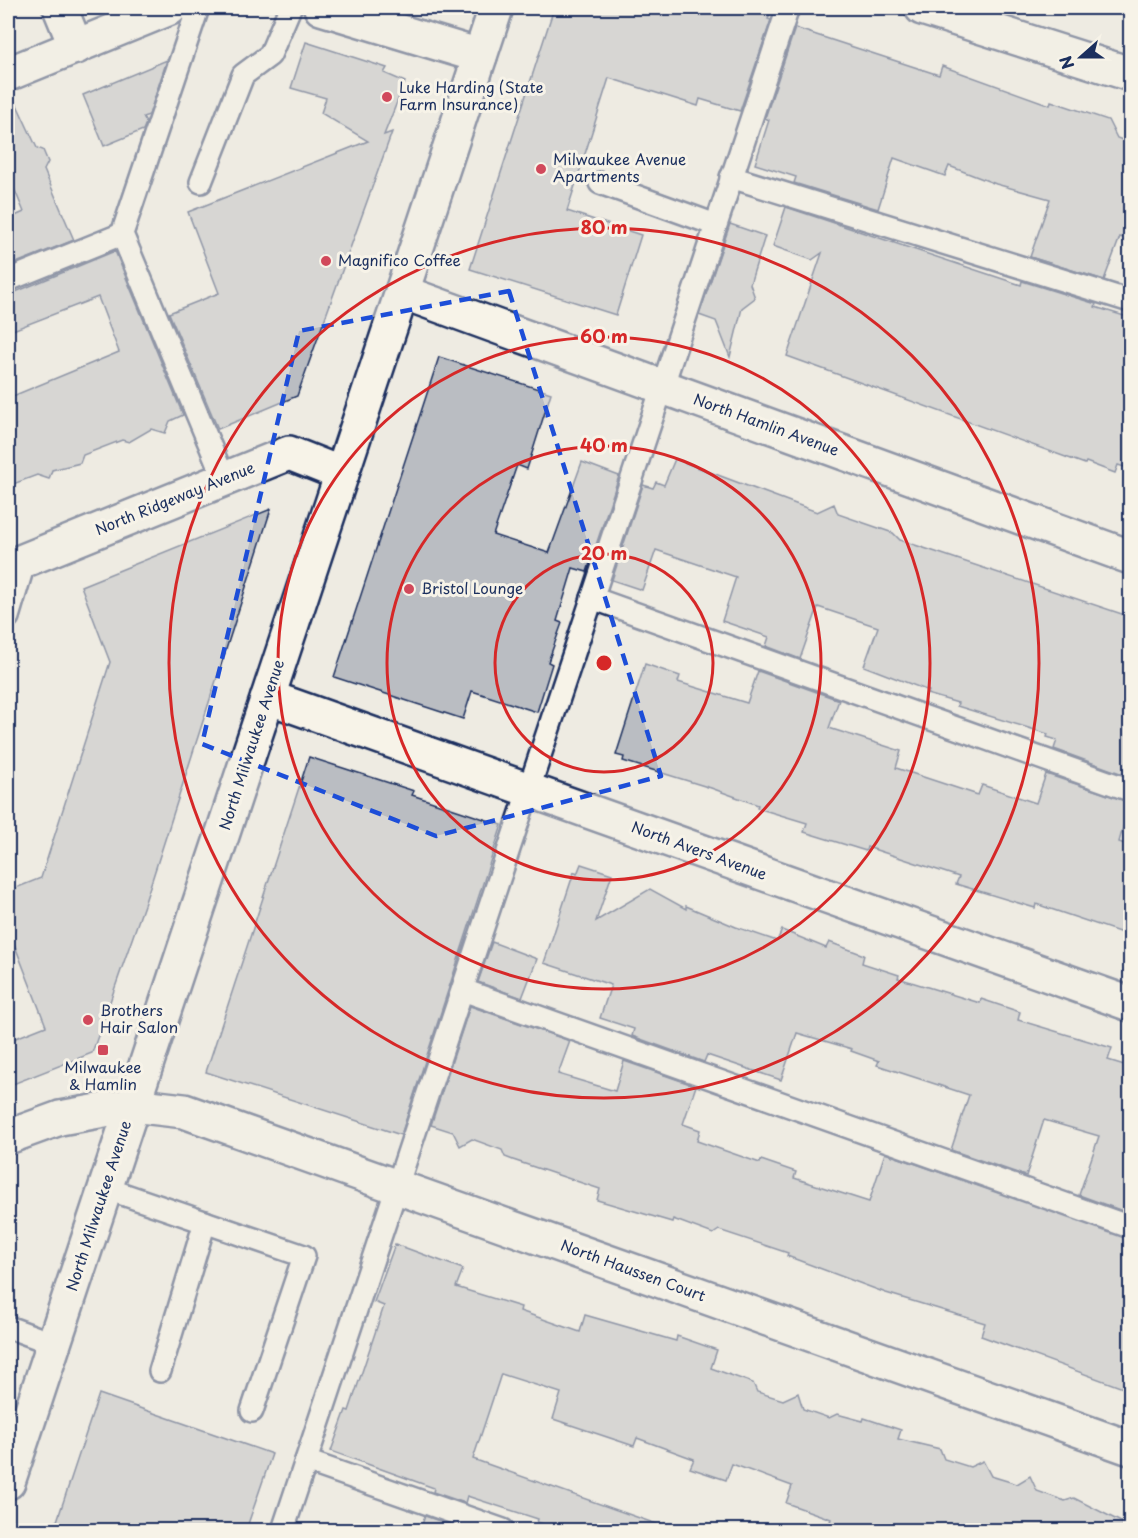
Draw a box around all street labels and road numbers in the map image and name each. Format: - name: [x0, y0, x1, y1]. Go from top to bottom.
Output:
- street label: North Hamlin Avenue: [691, 387, 843, 461]
- street label: North Ridgeway Avenue: [91, 455, 258, 540]
- street label: North Milwaukee Avenue: [212, 656, 289, 833]
- street label: North Avers Avenue: [629, 814, 770, 885]
- street label: North Milwaukee Avenue: [59, 1117, 136, 1294]
- street label: North Haussen Court: [558, 1233, 709, 1307]

